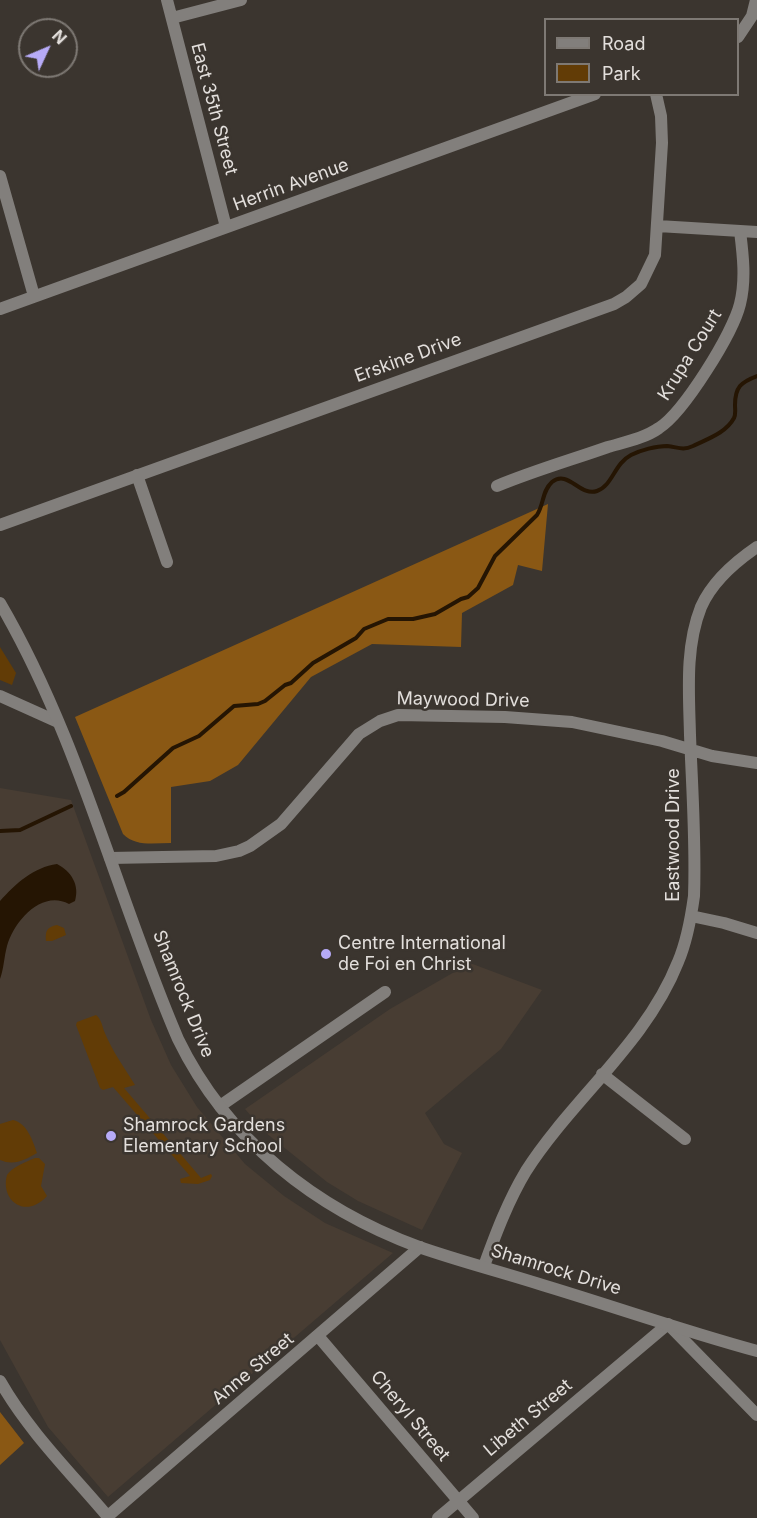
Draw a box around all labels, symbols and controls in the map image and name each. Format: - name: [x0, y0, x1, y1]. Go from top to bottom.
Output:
- north arrow: [18, 18, 78, 78]
- legend: [544, 18, 739, 96]
- text: N: [48, 26, 71, 48]
- text: Road: [602, 33, 645, 54]
- street label: East 35th Street: [186, 41, 242, 177]
- text: Park: [602, 63, 641, 84]
- street label: Herrin Avenue: [230, 154, 352, 216]
- street label: Krupa Court: [653, 305, 727, 405]
- street label: Erskine Drive: [352, 329, 464, 387]
- street label: Maywood Drive: [396, 688, 530, 712]
- street label: Eastwood Drive: [663, 768, 685, 902]
- street label: Shamrock Drive: [148, 927, 218, 1061]
- place label: Centre International de Foi en Christ: [338, 933, 506, 976]
- marker: Centre International de Foi en Christ: [319, 947, 333, 961]
- place label: Shamrock Gardens Elementary School: [123, 1115, 285, 1158]
- marker: Shamrock Gardens Elementary School: [104, 1129, 118, 1143]
- street label: Shamrock Drive: [488, 1240, 624, 1300]
- street label: Anne Street: [208, 1329, 298, 1409]
- street label: Cheryl Street: [366, 1366, 454, 1466]
- street label: Libeth Street: [480, 1375, 576, 1461]

